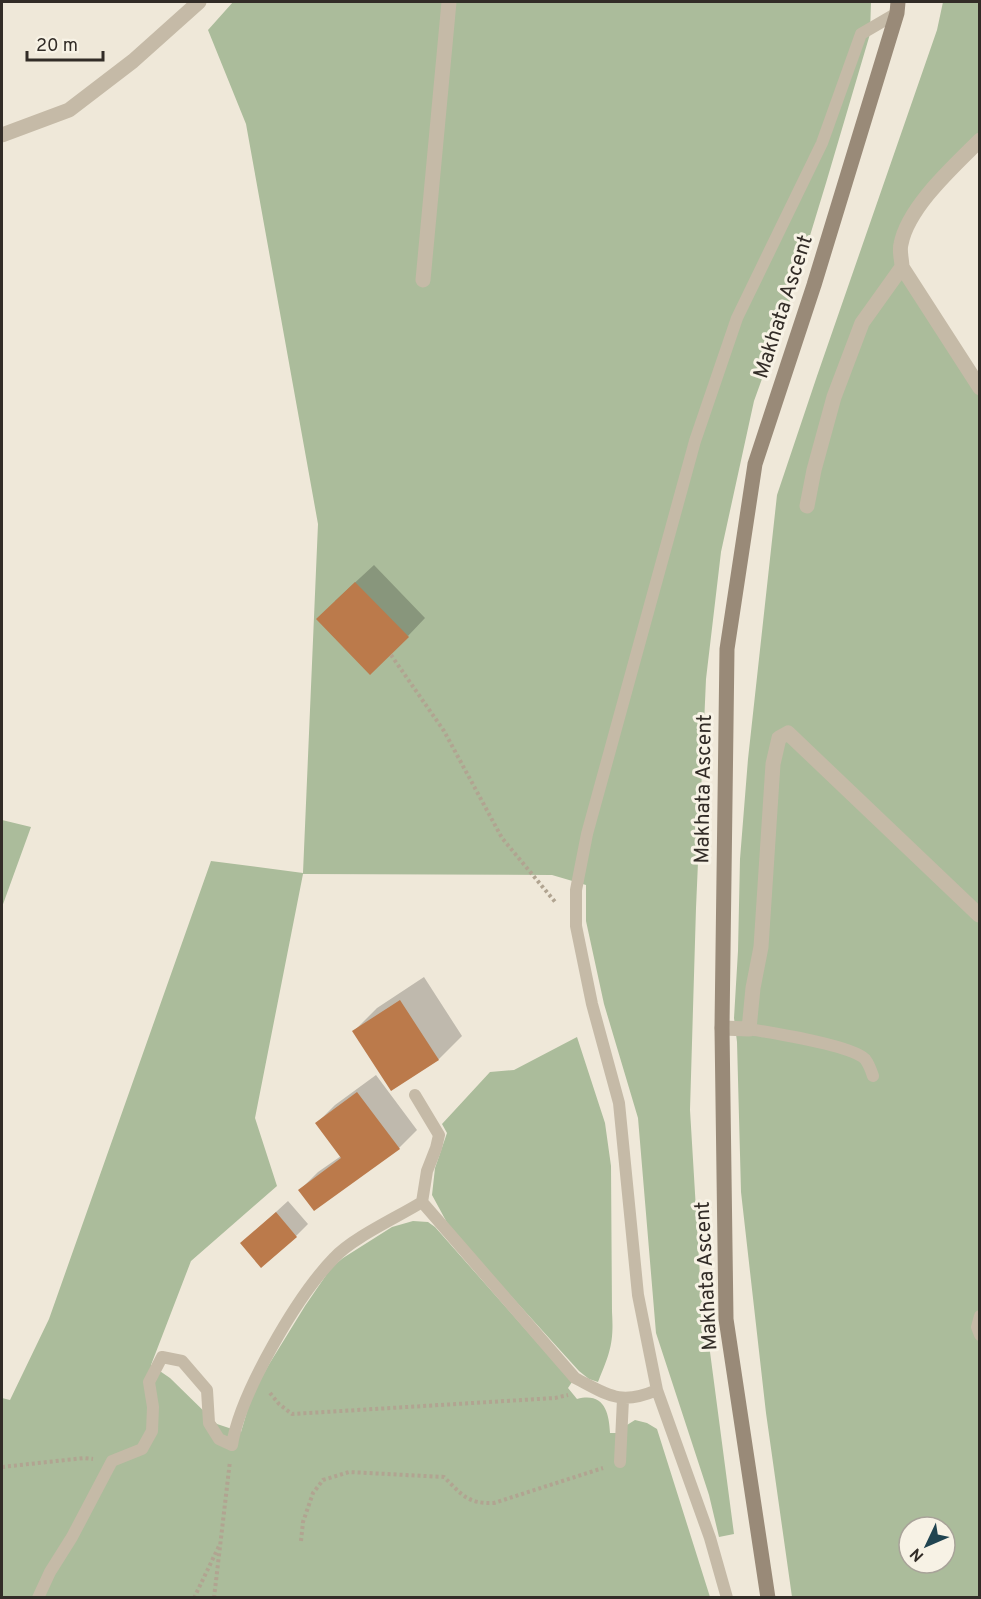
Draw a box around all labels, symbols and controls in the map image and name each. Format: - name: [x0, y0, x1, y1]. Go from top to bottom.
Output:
- scale bar: [27, 24, 104, 62]
- text: 20 m: [36, 35, 78, 58]
- street label: Makhata Ascent: [748, 232, 820, 382]
- street label: Makhata Ascent: [689, 714, 719, 864]
- street label: Makhata Ascent: [690, 1201, 724, 1351]
- north arrow: [897, 1515, 957, 1575]
- text: N: [906, 1543, 929, 1565]

